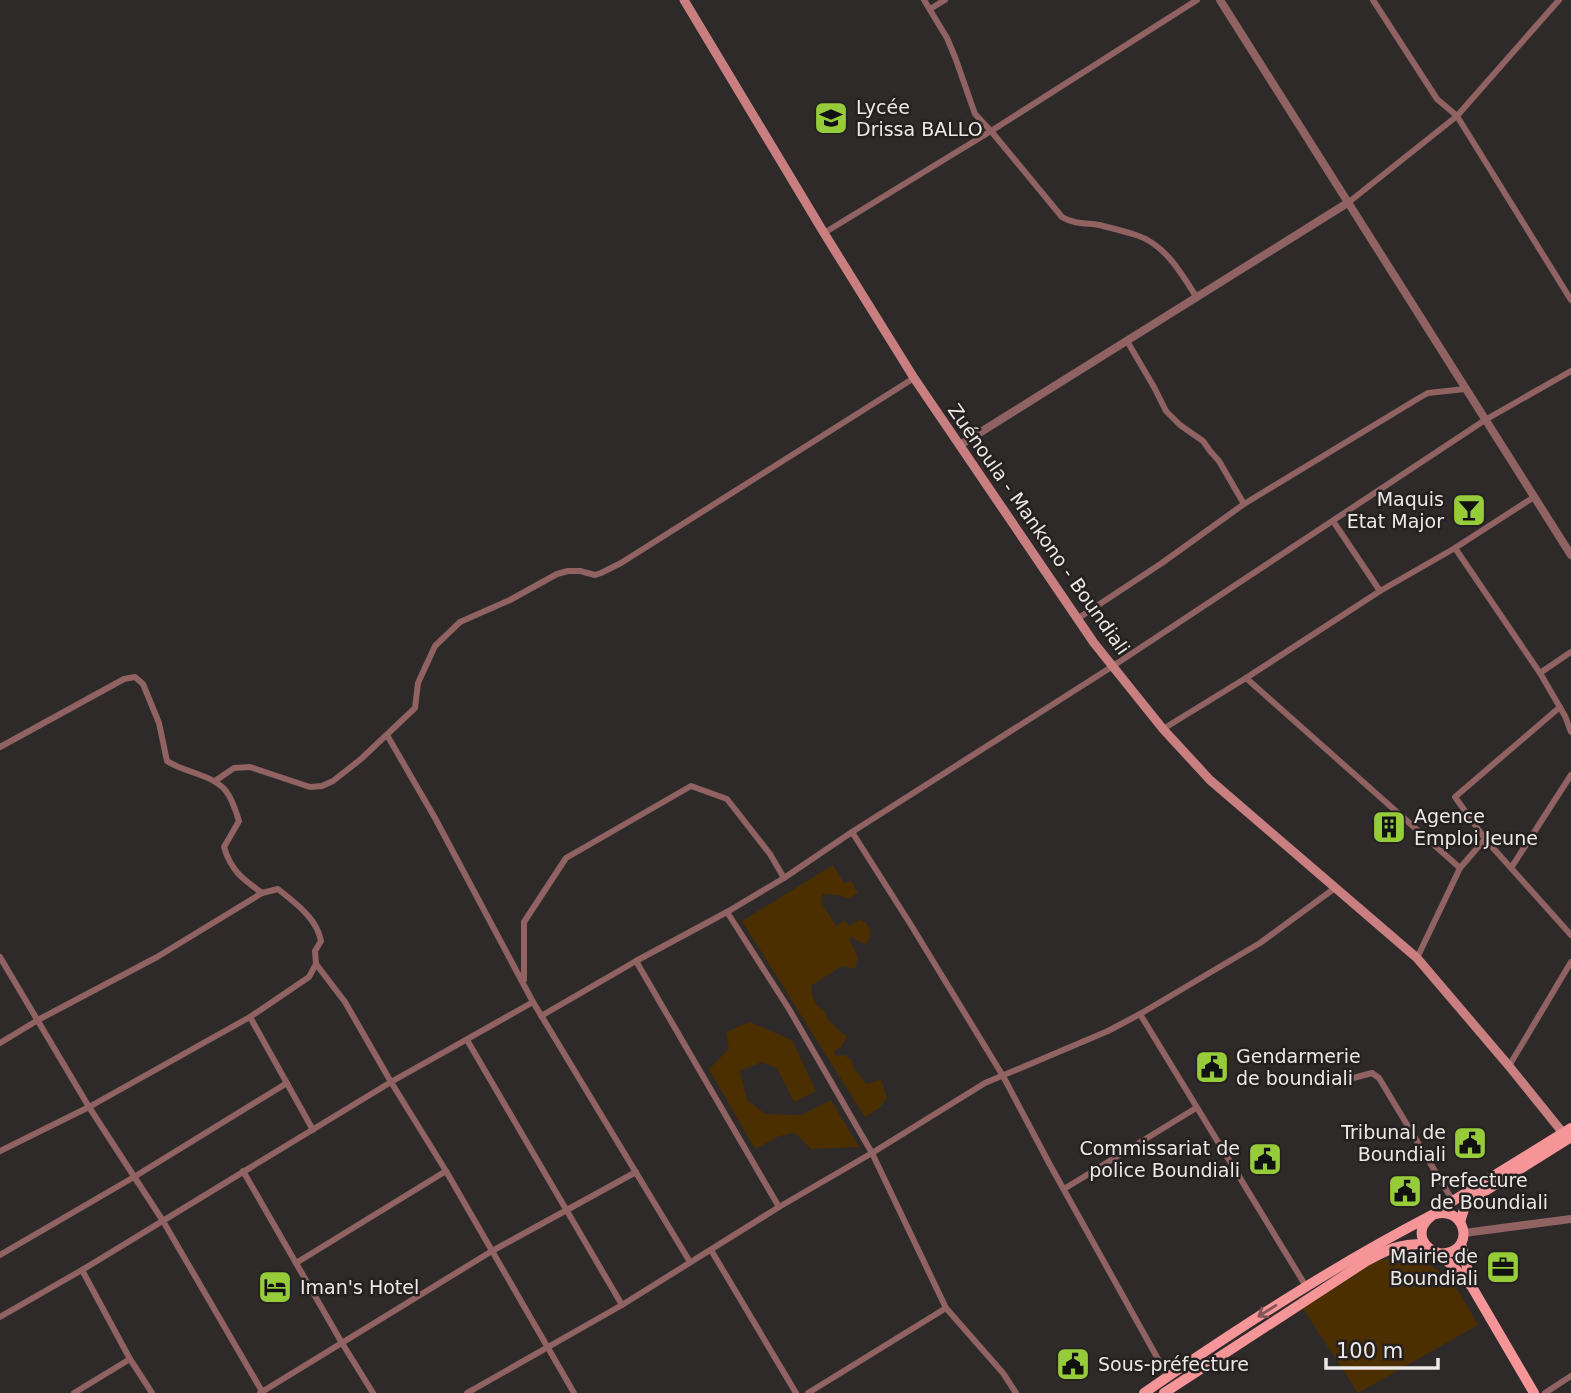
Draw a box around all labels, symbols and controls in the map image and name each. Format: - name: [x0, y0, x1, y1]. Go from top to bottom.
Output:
- place label: Lycée Drissa BALLO: [856, 96, 983, 140]
- school or university icon: Lycée Drissa BALLO: [812, 99, 850, 137]
- street label: Zuénoula - Mankono - Boundiali: [944, 399, 1134, 659]
- place label: Maquis Etat Major: [1347, 488, 1444, 532]
- bar icon: Maquis Etat Major: [1450, 491, 1488, 529]
- place label: Agence Emploi Jeune: [1414, 805, 1538, 849]
- building icon: Agence Emploi Jeune: [1370, 808, 1408, 846]
- place label: Gendarmerie de boundiali: [1236, 1045, 1361, 1089]
- public building icon: Gendarmerie de boundiali: [1193, 1048, 1231, 1086]
- place label: Tribunal de Boundiali: [1340, 1121, 1446, 1165]
- public building icon: Tribunal de Boundiali: [1451, 1124, 1489, 1162]
- place label: Commissariat de police Boundiali: [1079, 1137, 1240, 1181]
- public building icon: Commissariat de police Boundiali: [1246, 1140, 1284, 1178]
- place label: Prefecture de Boundiali: [1430, 1169, 1548, 1213]
- public building icon: Prefecture de Boundiali: [1386, 1172, 1424, 1210]
- place label: Mairie de Boundiali: [1390, 1245, 1478, 1289]
- office icon: Mairie de Boundiali: [1484, 1248, 1522, 1286]
- hotel icon: Iman's Hotel: [256, 1268, 294, 1306]
- place label: Iman's Hotel: [300, 1276, 419, 1298]
- one-way arrow: [1258, 1304, 1278, 1318]
- scale bar: [1326, 1326, 1438, 1370]
- text: 100 m: [1336, 1339, 1403, 1363]
- public building icon: Sous-préfecture: [1054, 1345, 1092, 1383]
- place label: Sous-préfecture: [1098, 1353, 1249, 1375]

